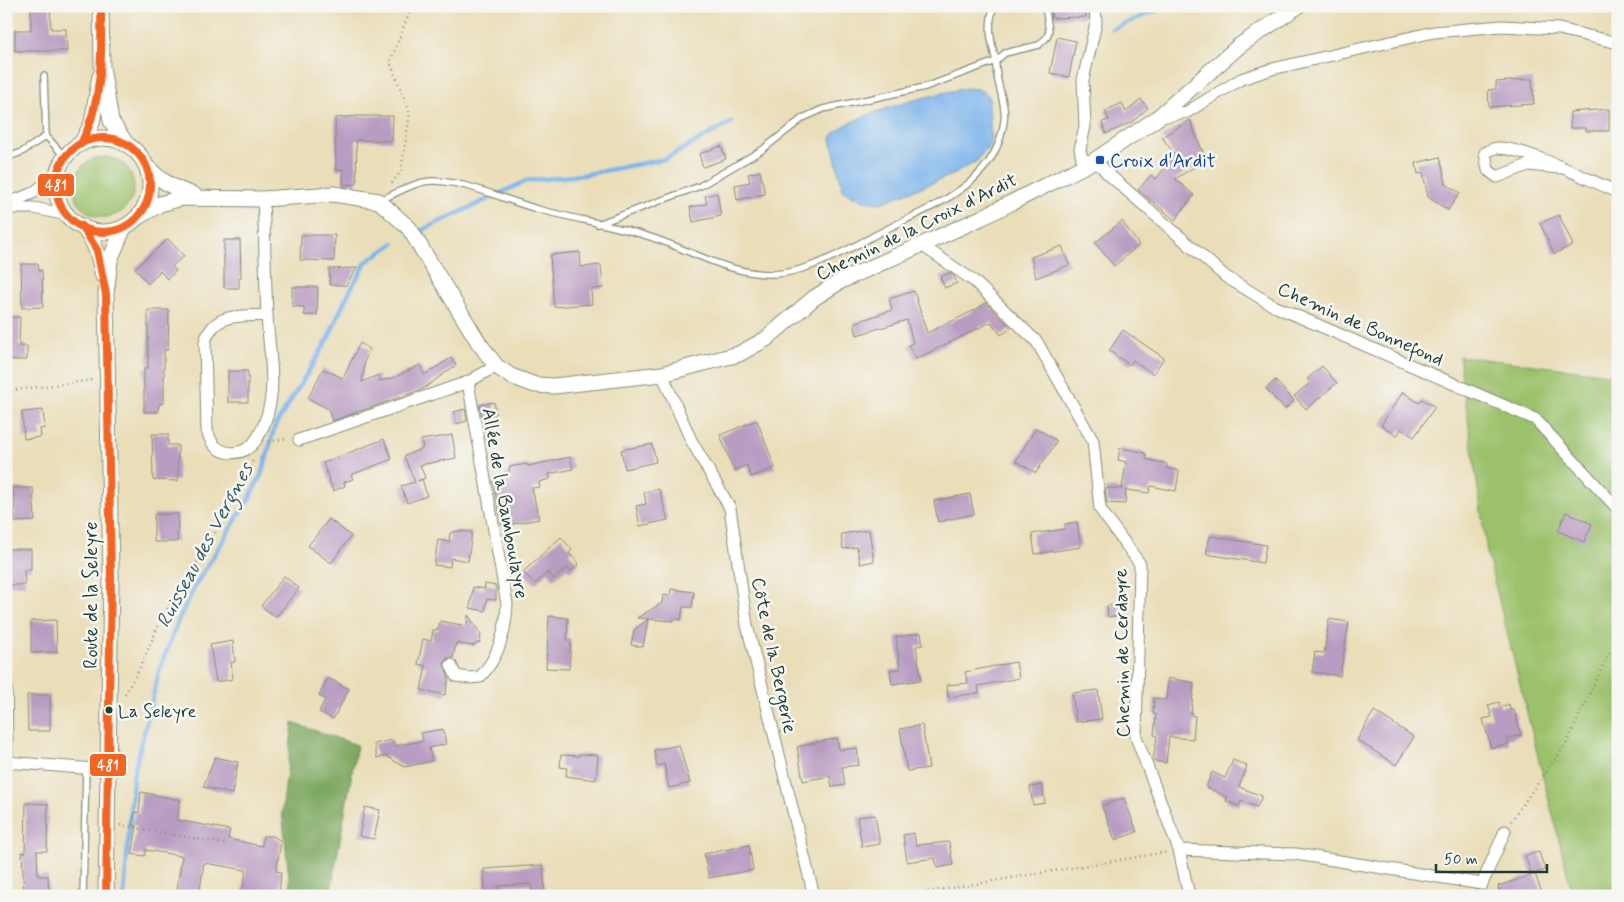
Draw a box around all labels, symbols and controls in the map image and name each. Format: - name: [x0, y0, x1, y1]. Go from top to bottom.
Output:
- place label: Croix d'Ardit: [1110, 149, 1216, 174]
- marker: Croix d'Ardit: [1094, 154, 1106, 166]
- street label: Chemin de la Croix d'Ardit: [812, 168, 1021, 287]
- line badge: 481: [37, 173, 75, 197]
- text: 481: [45, 177, 67, 195]
- street label: Chemin de Bonnefond: [1272, 276, 1447, 375]
- street label: Allée de la Bamboulayre: [474, 406, 534, 601]
- water label: Ruisseau des Vergnes: [150, 457, 263, 634]
- street label: Route de la Seleyre: [79, 521, 105, 669]
- street label: Chemin de Cerdayre: [1109, 568, 1136, 738]
- street label: Côte de la Bergerie: [743, 575, 802, 736]
- place label: La Seleyre: [118, 700, 196, 724]
- marker: La Seleyre: [104, 705, 114, 715]
- line badge: 481: [89, 753, 127, 777]
- text: 481: [97, 757, 119, 775]
- scale bar: [1436, 842, 1548, 874]
- text: 50 m: [1444, 850, 1478, 870]

